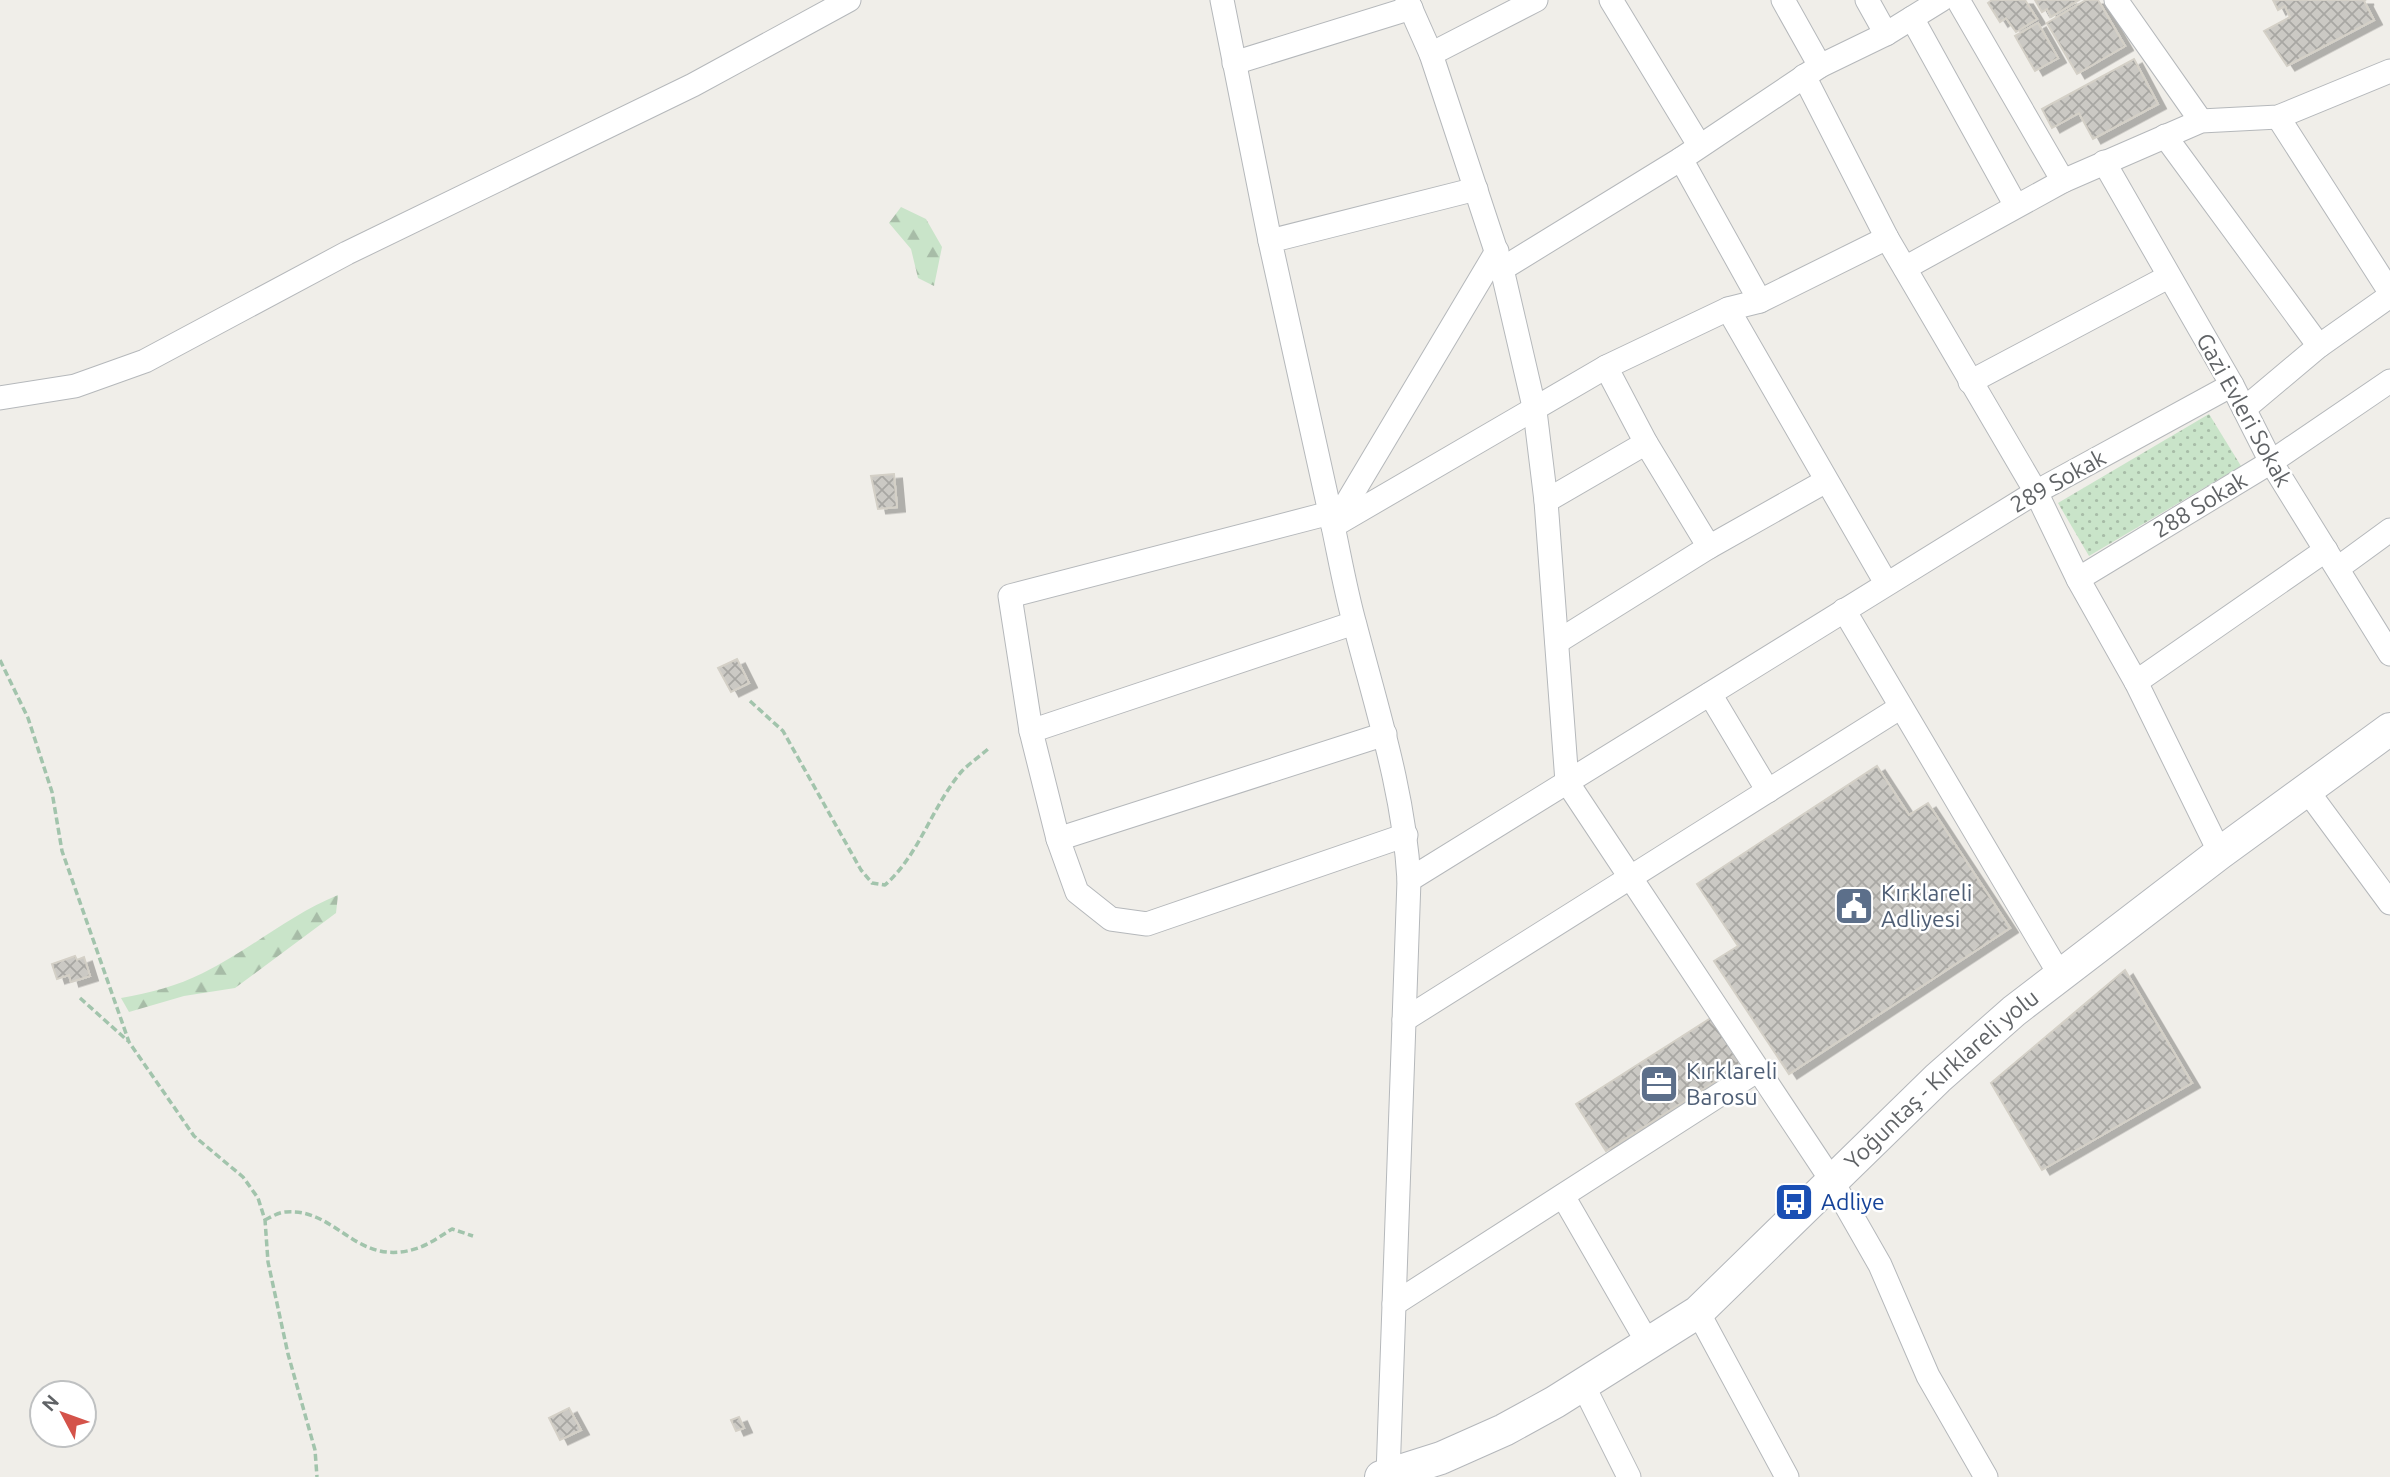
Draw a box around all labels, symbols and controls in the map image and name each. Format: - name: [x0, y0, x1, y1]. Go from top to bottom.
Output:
- street label: Gazi Evleri Sokak: [2192, 329, 2297, 491]
- street label: 289 Sokak: [2006, 444, 2110, 517]
- street label: 288 Sokak: [2148, 467, 2251, 542]
- place label: Kırklareli Adliyesi: [1881, 880, 1972, 931]
- public building icon: Kırklareli Adliyesi: [1833, 885, 1875, 927]
- street label: Yoğuntaş - Kırklareli yolu: [1839, 984, 2043, 1174]
- place label: Kırklareli Barosu: [1686, 1058, 1777, 1109]
- office icon: Kırklareli Barosu: [1638, 1063, 1680, 1105]
- bus stop icon: Adliye: [1773, 1181, 1815, 1223]
- place label: Adliye: [1821, 1189, 1885, 1214]
- north arrow: [28, 1379, 98, 1449]
- text: N: [37, 1390, 63, 1415]

